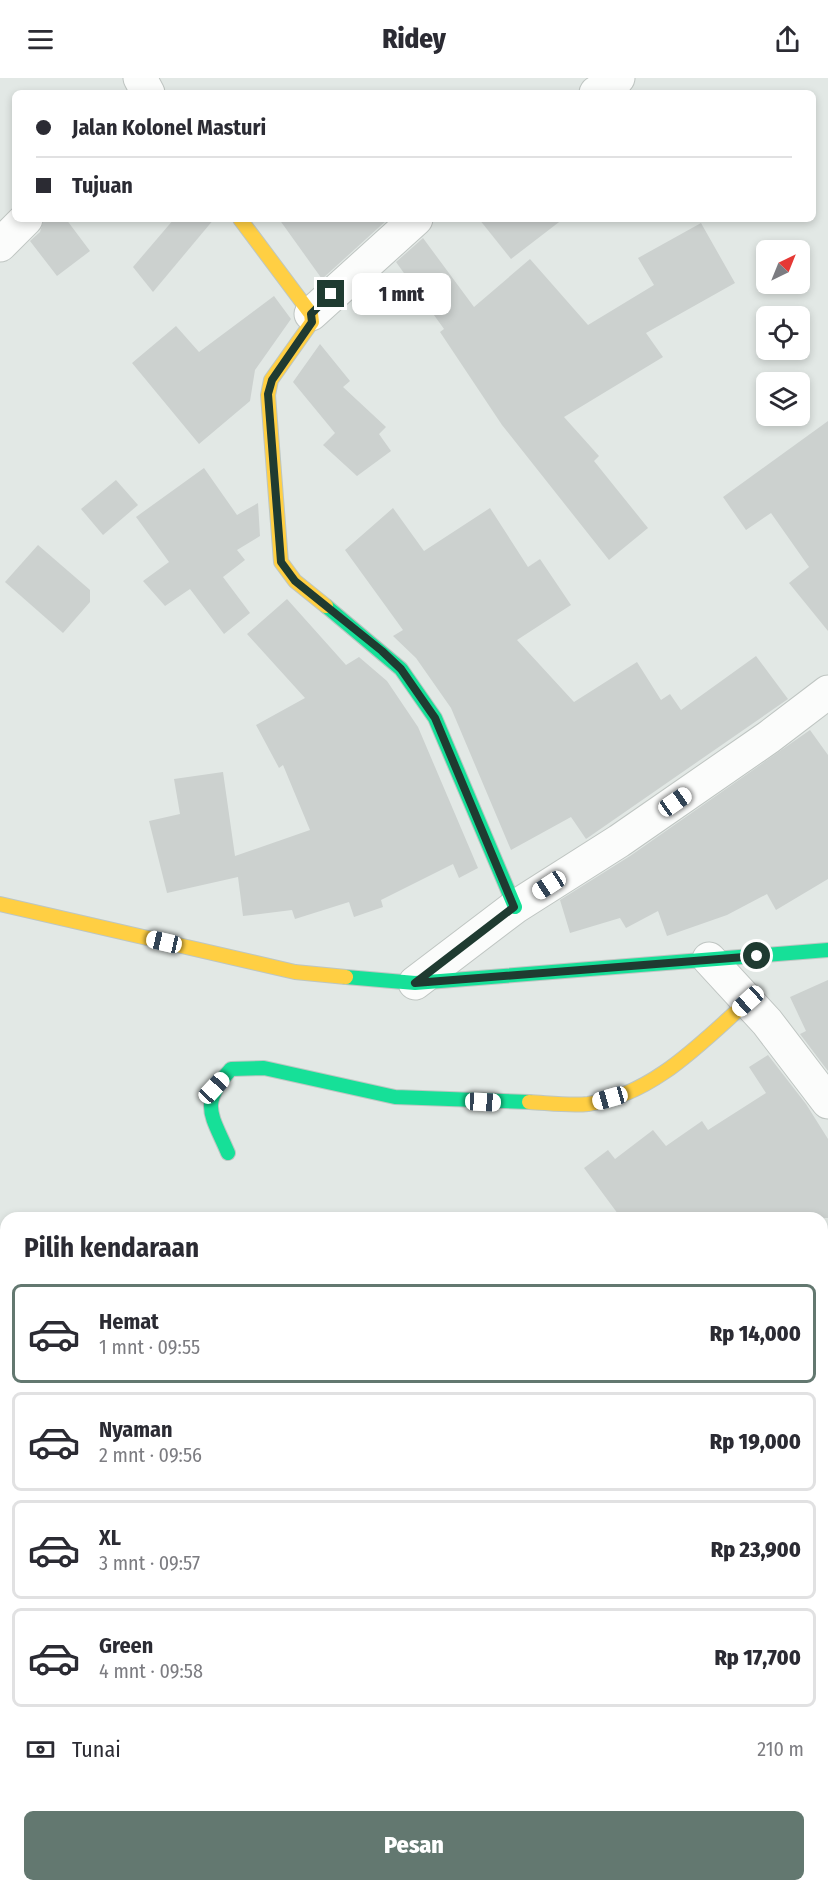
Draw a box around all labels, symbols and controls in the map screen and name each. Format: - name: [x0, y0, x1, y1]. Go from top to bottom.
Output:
- icon: menu: [24, 23, 57, 56]
- text: Ridey: [382, 23, 446, 55]
- icon: share: [771, 23, 804, 56]
- text: Jalan Kolonel Masturi: [72, 114, 266, 141]
- text: Tujuan: [72, 172, 133, 199]
- north arrow: [756, 240, 810, 294]
- map controls: [756, 240, 810, 426]
- callout: 1 mnt: [352, 273, 451, 315]
- route end: [317, 280, 344, 307]
- text: 1 mnt: [379, 282, 424, 306]
- button: locate: [756, 306, 810, 360]
- button: layers: [756, 372, 810, 426]
- car: [655, 784, 695, 820]
- car: [529, 868, 569, 902]
- car: [144, 929, 184, 955]
- route start: [743, 942, 770, 969]
- car: [729, 982, 767, 1020]
- car: [195, 1069, 233, 1107]
- car: [590, 1084, 630, 1112]
- car: [465, 1092, 501, 1112]
- text: Pilih kendaraan: [24, 1232, 199, 1264]
- icon: car: [27, 1307, 81, 1361]
- text: Hemat: [99, 1308, 159, 1335]
- text: Rp 14,000: [710, 1320, 801, 1347]
- text: 1 mnt · 09:55: [99, 1335, 200, 1359]
- icon: car: [27, 1415, 81, 1469]
- text: Nyaman: [99, 1416, 172, 1443]
- text: Rp 19,000: [710, 1428, 801, 1455]
- text: 2 mnt · 09:56: [99, 1443, 202, 1467]
- icon: car: [27, 1523, 81, 1577]
- text: XL: [99, 1524, 121, 1551]
- text: Rp 23,900: [711, 1536, 801, 1563]
- text: 3 mnt · 09:57: [99, 1551, 200, 1575]
- icon: car: [27, 1631, 81, 1685]
- text: Green: [99, 1632, 153, 1659]
- text: Rp 17,700: [714, 1644, 801, 1671]
- text: 4 mnt · 09:58: [99, 1659, 203, 1683]
- icon: cash: [24, 1733, 57, 1766]
- text: Tunai: [72, 1736, 121, 1763]
- text: 210 m: [757, 1737, 804, 1761]
- button: Pesan: [24, 1811, 804, 1880]

